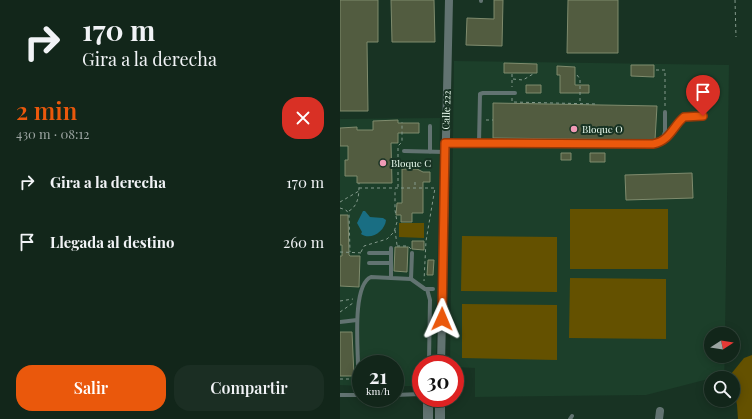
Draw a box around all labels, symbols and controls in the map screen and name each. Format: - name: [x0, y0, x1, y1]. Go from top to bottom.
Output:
- text: 170 m: [82, 11, 155, 48]
- icon: right: [16, 16, 68, 68]
- text: Gira a la derecha: [82, 47, 217, 71]
- pin: [686, 75, 720, 116]
- icon: arrive: [692, 81, 714, 103]
- street label: Calle 222: [438, 90, 454, 130]
- text: 2 min: [16, 94, 77, 126]
- button: close: [282, 97, 324, 139]
- place label: Bloque O: [582, 122, 623, 136]
- marker: Bloque O: [569, 124, 579, 134]
- text: 430 m · 08:12: [16, 125, 90, 142]
- place label: Bloque C: [391, 156, 431, 170]
- marker: Bloque C: [378, 158, 388, 168]
- icon: right: [16, 171, 38, 193]
- text: Gira a la derecha: [50, 172, 166, 192]
- text: 170 m: [286, 172, 324, 192]
- icon: arrive: [16, 231, 38, 253]
- text: Llegada al destino: [50, 232, 174, 252]
- text: 260 m: [283, 232, 324, 252]
- position arrow: [421, 298, 463, 340]
- north arrow: [704, 327, 740, 363]
- map controls: [704, 327, 740, 407]
- speed limit sign: 30: [412, 355, 464, 407]
- text: 21: [369, 362, 387, 389]
- button: Salir: [16, 365, 166, 411]
- button: Compartir: [174, 365, 324, 411]
- button: search: [704, 371, 740, 407]
- text: km/h: [366, 384, 390, 398]

